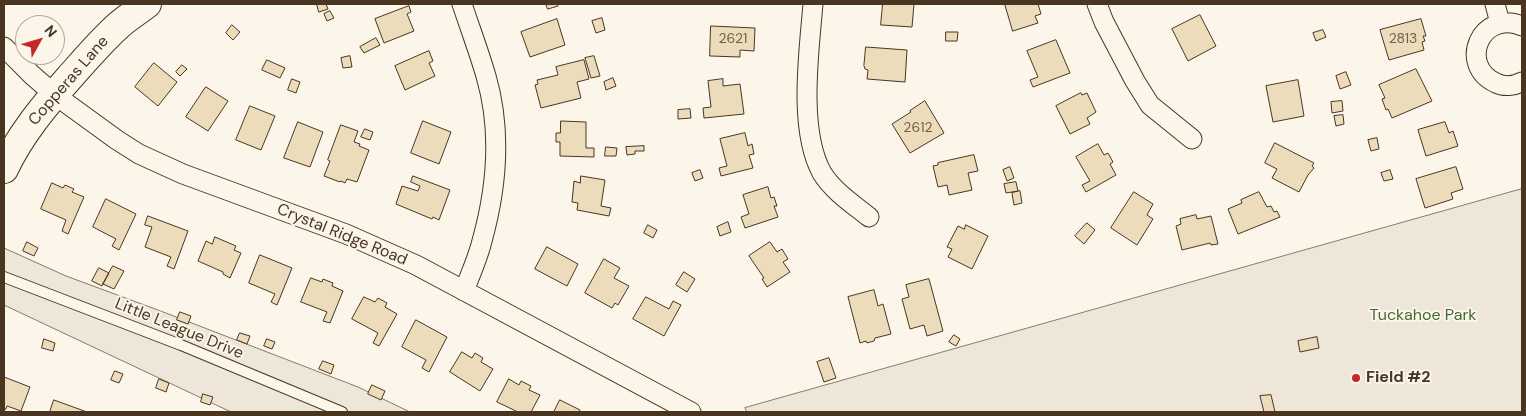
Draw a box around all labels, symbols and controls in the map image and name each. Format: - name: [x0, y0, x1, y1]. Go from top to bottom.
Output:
- north arrow: [15, 15, 65, 65]
- text: N: [41, 22, 61, 41]
- house number: 2621: [719, 31, 747, 47]
- house number: 2813: [1389, 31, 1417, 47]
- street label: Copperas Lane: [25, 32, 113, 130]
- house number: 2612: [903, 120, 933, 136]
- street label: Crystal Ridge Road: [274, 200, 410, 270]
- street label: Little League Drive: [112, 294, 246, 364]
- park label: Tuckahoe Park: [1370, 306, 1476, 326]
- place label: Field #2: [1366, 368, 1430, 388]
- marker: Field #2: [1350, 372, 1362, 384]

